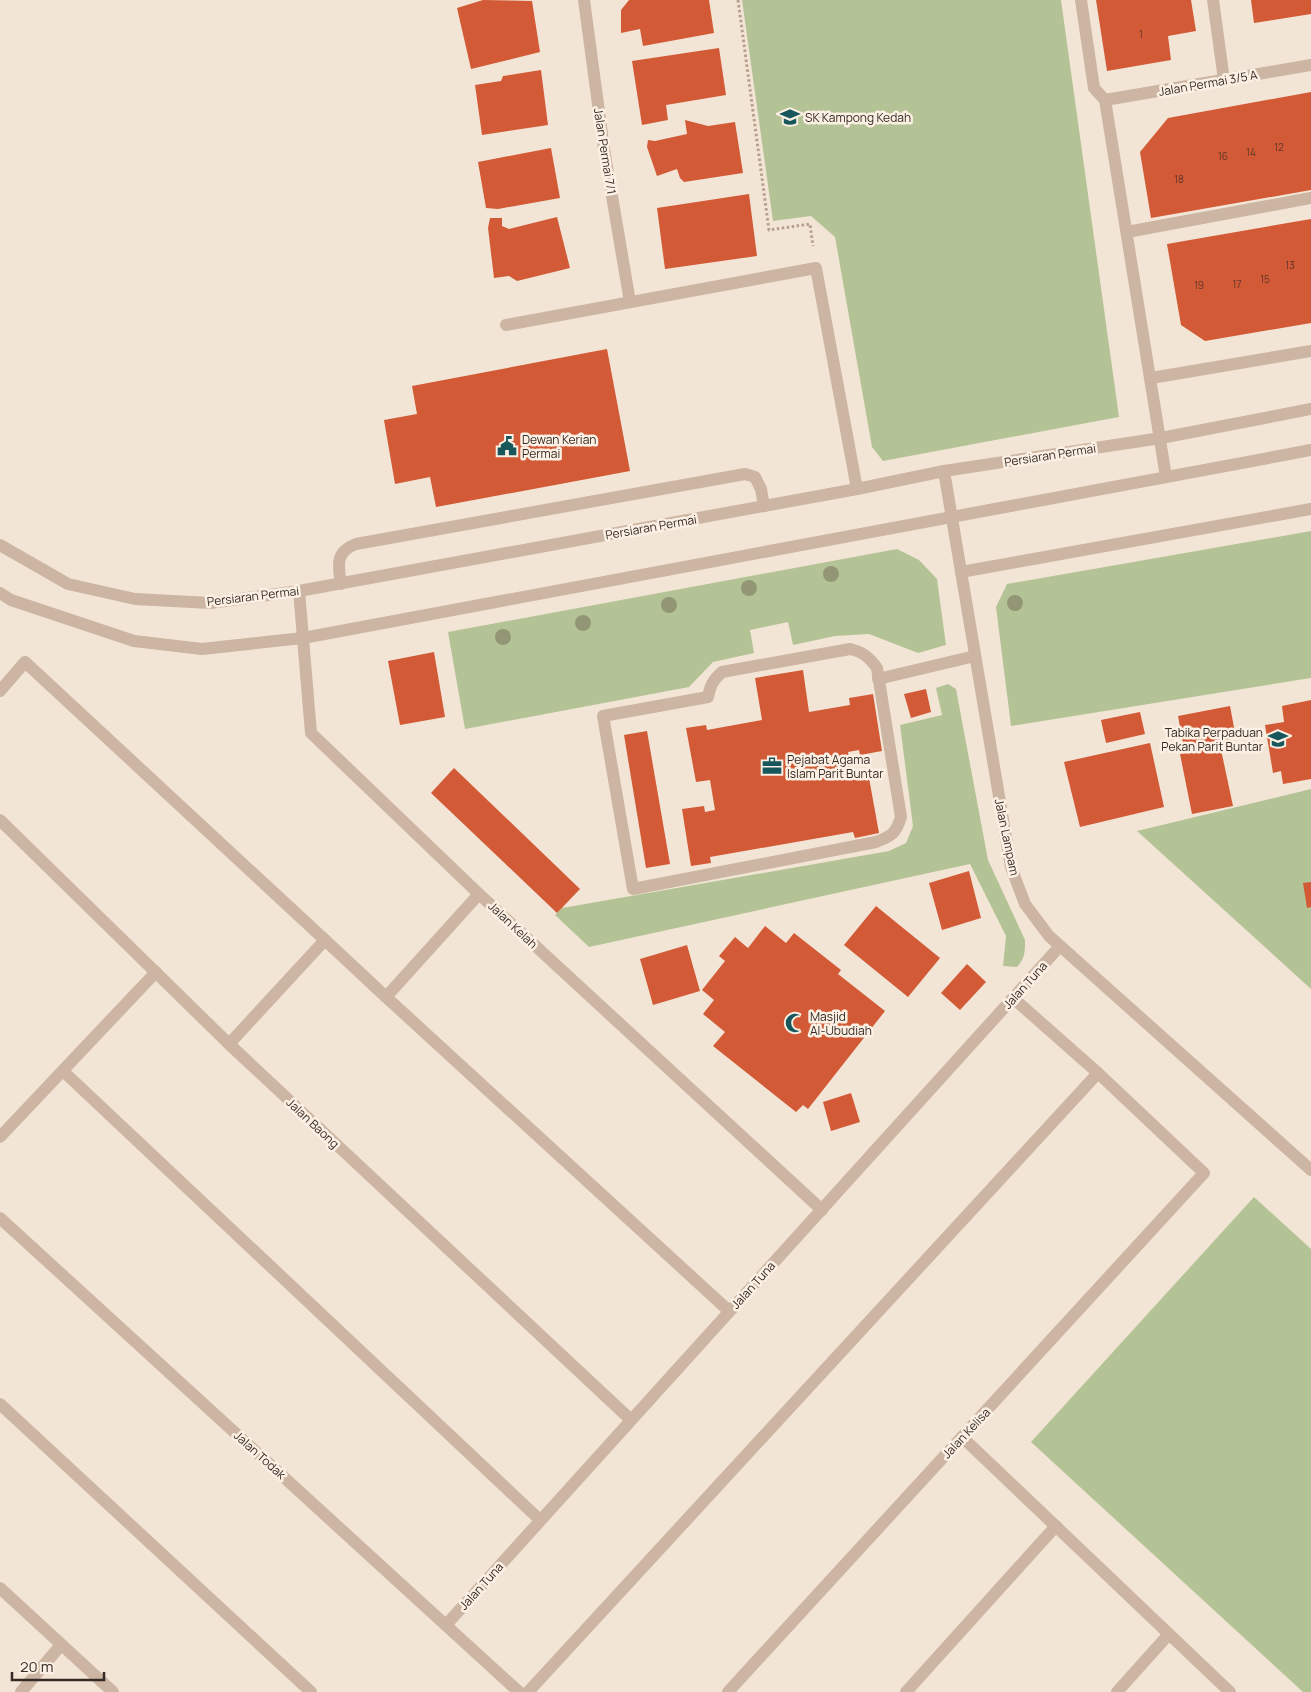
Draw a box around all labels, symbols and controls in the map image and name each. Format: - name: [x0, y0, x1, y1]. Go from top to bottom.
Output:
- house number: 1: [1139, 27, 1143, 41]
- street label: Jalan Permai 3/5 A: [1157, 66, 1259, 100]
- school or university icon: SK Kampong Kedah: [779, 106, 801, 128]
- street label: Jalan Permai 7/1: [590, 107, 620, 195]
- place label: SK Kampong Kedah: [805, 109, 911, 126]
- house number: 12: [1274, 140, 1284, 154]
- house number: 14: [1246, 145, 1256, 159]
- house number: 16: [1218, 149, 1228, 163]
- house number: 18: [1174, 172, 1184, 186]
- house number: 13: [1285, 258, 1295, 272]
- house number: 15: [1260, 272, 1270, 286]
- house number: 17: [1233, 277, 1241, 291]
- house number: 19: [1194, 278, 1204, 292]
- place label: Dewan Kerian Permai: [522, 431, 596, 462]
- public building icon: Dewan Kerian Permai: [496, 435, 518, 457]
- street label: Persiaran Permai: [1003, 439, 1097, 471]
- street label: Persiaran Permai: [604, 511, 698, 543]
- street label: Persiaran Permai: [206, 582, 300, 610]
- place label: Tabika Perpaduan Pekan Parit Buntar: [1161, 724, 1264, 755]
- school or university icon: Tabika Perpaduan Pekan Parit Buntar: [1267, 728, 1289, 750]
- place label: Pejabat Agama Islam Parit Buntar: [787, 751, 884, 782]
- office icon: Pejabat Agama Islam Parit Buntar: [761, 755, 783, 777]
- street label: Jalan Lampam: [991, 797, 1023, 877]
- street label: Jalan Kelah: [485, 898, 541, 952]
- street label: Jalan Tuna: [999, 957, 1051, 1013]
- place label: Masjid Al-Ubudiah: [810, 1008, 872, 1039]
- mosque icon: Masjid Al-Ubudiah: [784, 1012, 806, 1034]
- street label: Jalan Baong: [283, 1094, 343, 1152]
- street label: Jalan Tuna: [727, 1257, 779, 1313]
- street label: Jalan Kelisa: [938, 1404, 994, 1462]
- street label: Jalan Todak: [230, 1427, 290, 1484]
- street label: Jalan Tuna: [455, 1558, 507, 1614]
- scale bar: [12, 1650, 105, 1682]
- text: 20 m: [20, 1656, 53, 1677]

